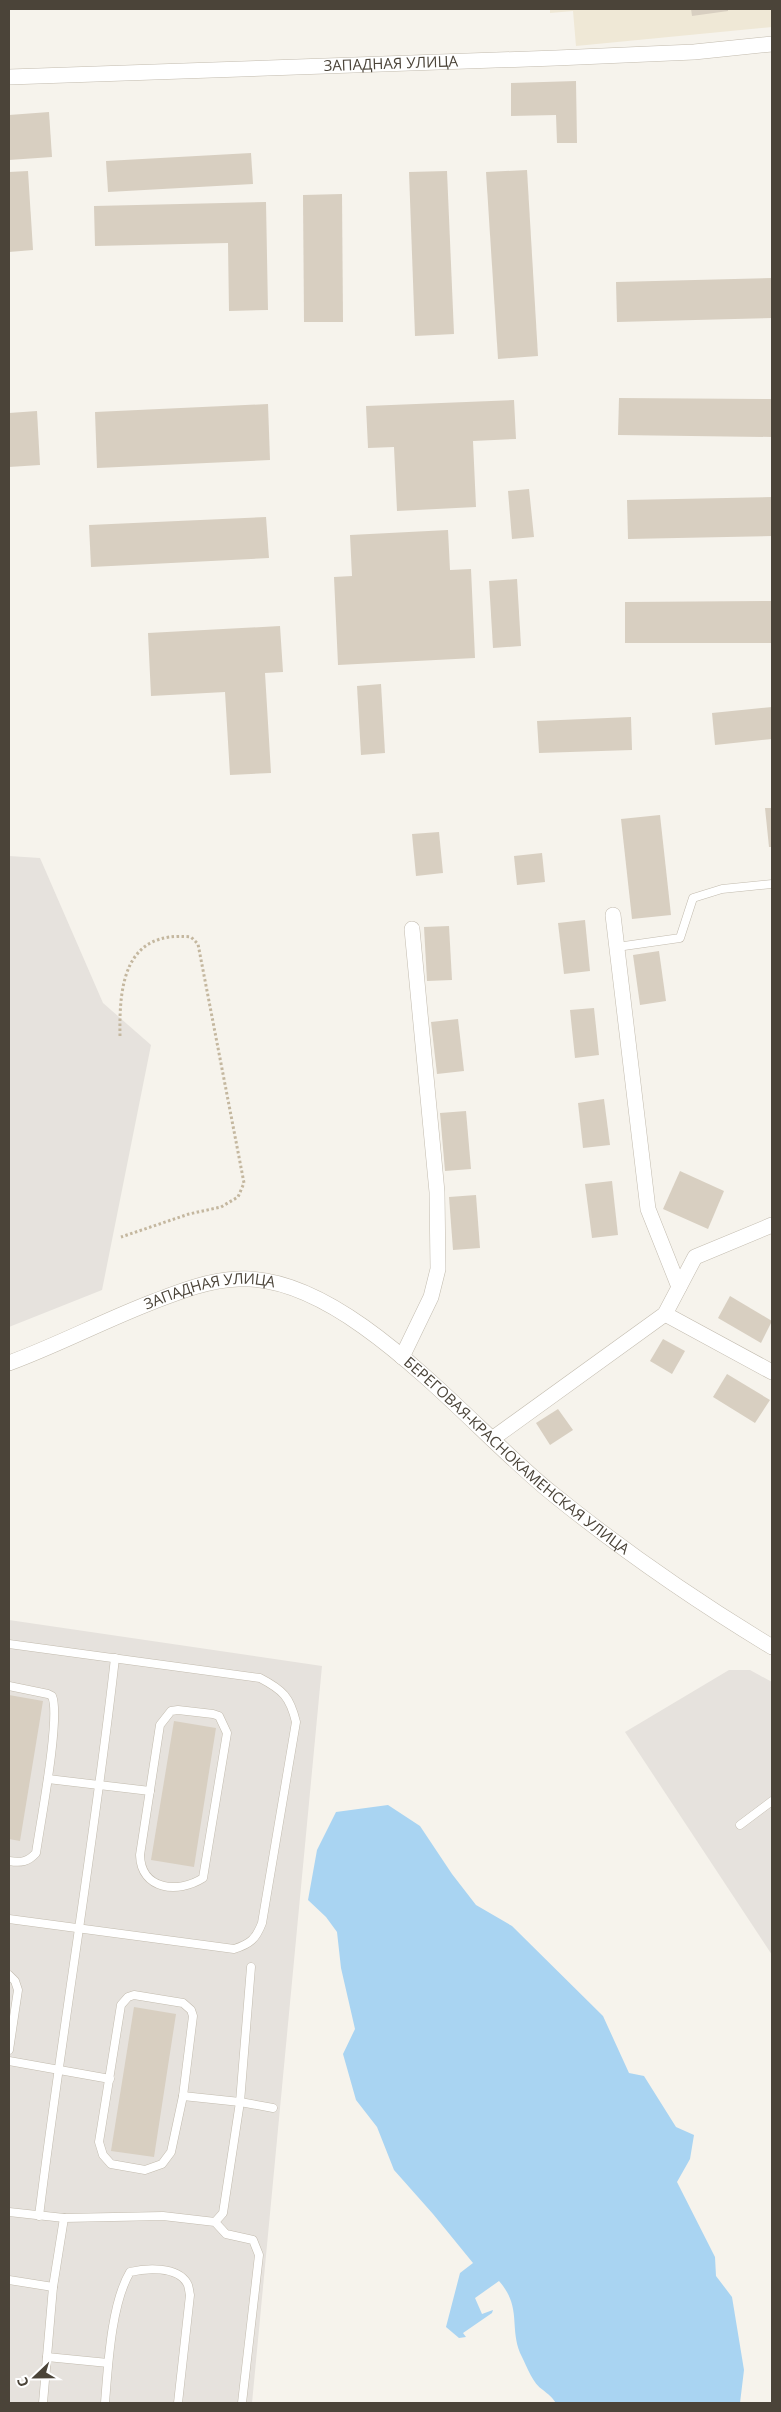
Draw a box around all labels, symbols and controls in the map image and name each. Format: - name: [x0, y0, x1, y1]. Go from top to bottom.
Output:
- street label: ЗАПАДНАЯ УЛИЦА: [323, 50, 459, 75]
- street label: ЗАПАДНАЯ УЛИЦА: [141, 1268, 278, 1313]
- street label: БЕРЕГОВАЯ-КРАСНОКАМЕНСКАЯ УЛИЦА: [400, 1352, 634, 1559]
- north arrow: [10, 2352, 60, 2402]
- text: С: [12, 2374, 33, 2390]

